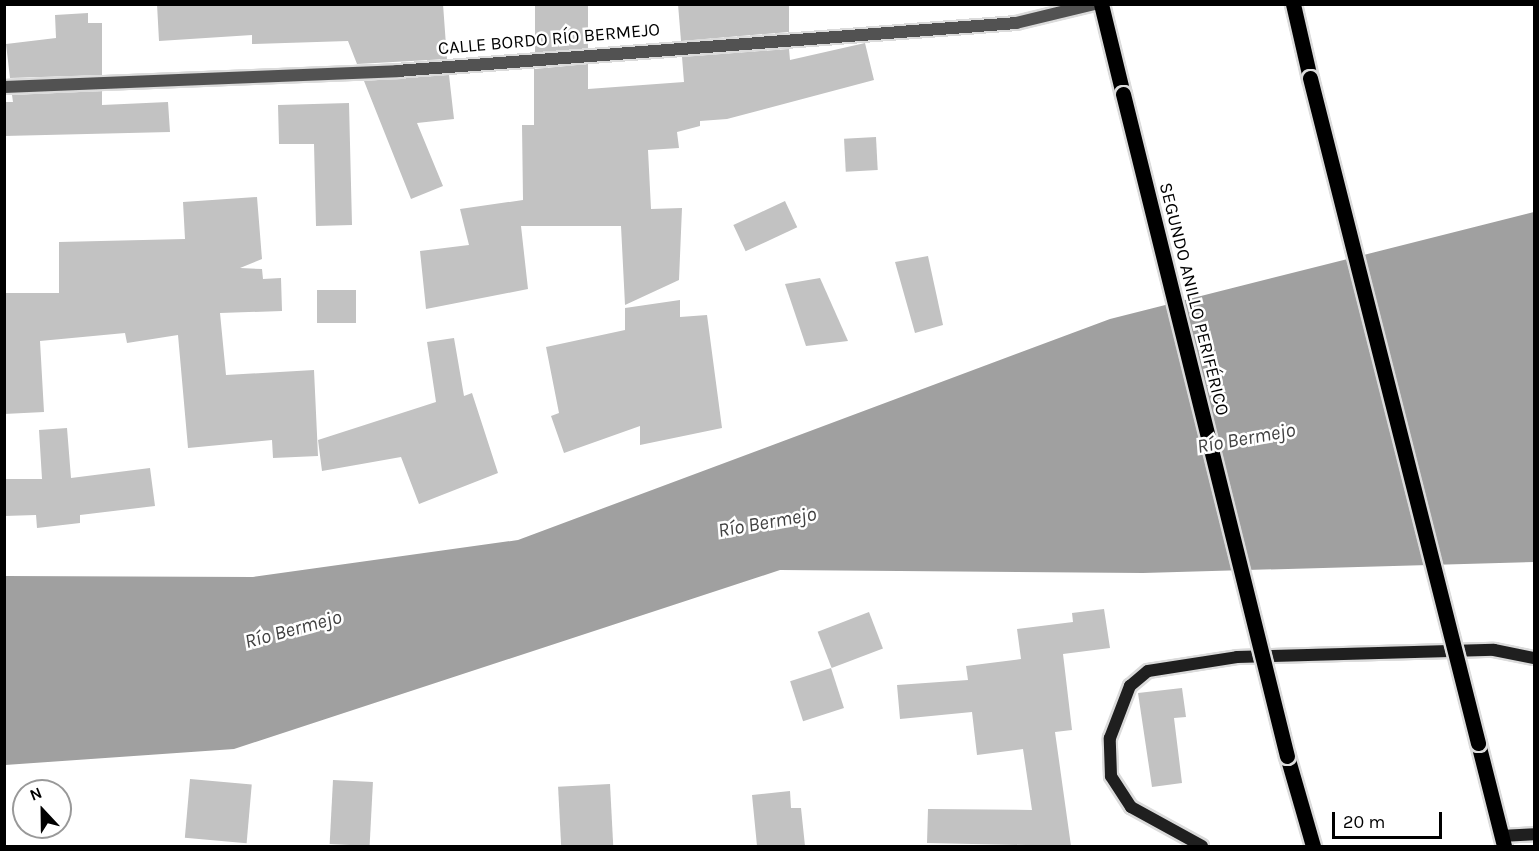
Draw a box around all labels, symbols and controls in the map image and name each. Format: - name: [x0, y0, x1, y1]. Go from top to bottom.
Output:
- street label: CALLE BORDO RÍO BERMEJO: [437, 19, 661, 59]
- street label: SEGUNDO ANILLO PERIFÉRICO: [1155, 180, 1233, 418]
- water label: Río Bermejo: [1195, 418, 1297, 458]
- water label: Río Bermejo: [716, 502, 818, 542]
- water label: Río Bermejo: [242, 605, 344, 653]
- north arrow: [12, 779, 72, 839]
- text: N: [27, 783, 45, 805]
- scale bar: [1335, 800, 1444, 838]
- text: 20 m: [1343, 811, 1385, 833]

